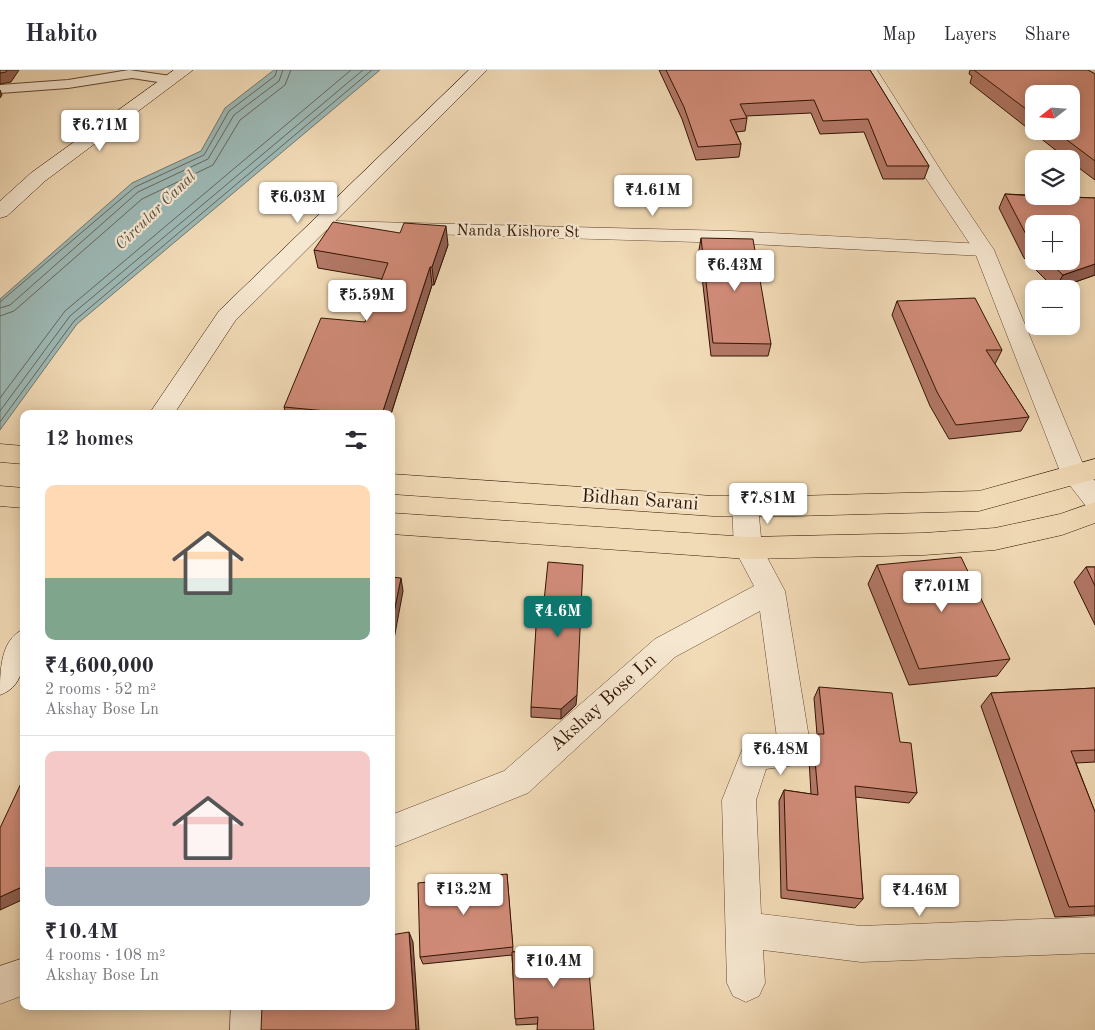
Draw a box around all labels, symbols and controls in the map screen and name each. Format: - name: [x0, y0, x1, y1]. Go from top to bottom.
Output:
- text: Habito: [25, 23, 98, 47]
- text: Map: [882, 26, 916, 44]
- text: Layers: [944, 26, 996, 44]
- text: Share: [1024, 26, 1070, 44]
- north arrow: [1025, 85, 1080, 140]
- map controls: [1025, 85, 1080, 335]
- pin: ₹6.71M: [59, 109, 141, 152]
- text: ₹6.71M: [72, 118, 128, 134]
- button: layers: [1025, 150, 1080, 205]
- water label: Circular Canal: [113, 168, 200, 253]
- pin: ₹4.61M: [612, 174, 694, 217]
- pin: ₹6.03M: [257, 182, 339, 224]
- text: ₹4.61M: [625, 183, 681, 199]
- text: ₹6.03M: [270, 190, 326, 206]
- button: +: [1025, 215, 1080, 270]
- street label: Nanda Kishore St: [456, 223, 580, 241]
- pin: ₹6.43M: [694, 250, 776, 292]
- text: ₹6.43M: [707, 258, 763, 274]
- pin: ₹5.59M: [326, 280, 408, 322]
- button: −: [1025, 280, 1080, 335]
- text: ₹5.59M: [339, 288, 395, 304]
- icon: filters: [342, 426, 370, 454]
- text: 12 homes: [45, 429, 133, 450]
- pin: ₹7.81M: [727, 482, 809, 525]
- street label: Bidhan Sarani: [581, 487, 699, 515]
- text: ₹7.81M: [740, 491, 796, 507]
- icon: home: [163, 518, 253, 608]
- pin: ₹7.01M: [901, 570, 983, 613]
- text: ₹7.01M: [914, 579, 970, 595]
- pin: ₹4.6M: [523, 596, 593, 638]
- text: ₹4.6M: [535, 604, 581, 620]
- street label: Akshay Bose Ln: [547, 651, 661, 755]
- text: ₹4,600,000: [45, 656, 154, 677]
- text: 2 rooms · 52 m²: [45, 682, 156, 698]
- text: Akshay Bose Ln: [45, 702, 159, 718]
- pin: ₹6.48M: [740, 734, 822, 776]
- text: ₹6.48M: [753, 742, 809, 758]
- icon: home: [163, 783, 253, 873]
- pin: ₹13.2M: [423, 874, 505, 916]
- pin: ₹4.46M: [879, 874, 961, 917]
- text: ₹13.2M: [436, 882, 492, 898]
- text: ₹4.46M: [892, 883, 948, 899]
- text: ₹10.4M: [45, 922, 118, 943]
- pin: ₹10.4M: [513, 946, 595, 988]
- text: 4 rooms · 108 m²: [45, 948, 165, 964]
- text: ₹10.4M: [526, 954, 582, 970]
- text: Akshay Bose Ln: [45, 968, 159, 984]

